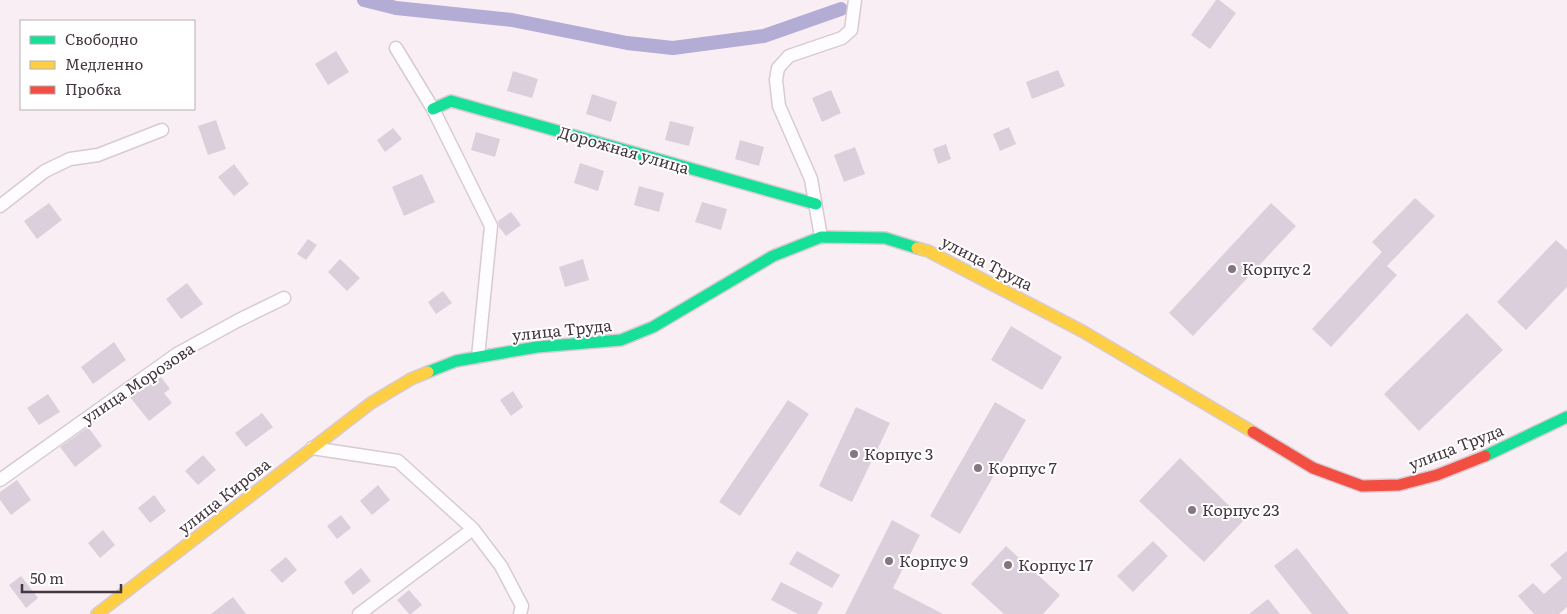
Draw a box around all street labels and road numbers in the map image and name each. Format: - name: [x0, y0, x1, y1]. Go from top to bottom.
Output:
- street label: Дорожная улица: [556, 119, 693, 179]
- street label: улица Труда: [937, 229, 1038, 296]
- street label: улица Труда: [511, 312, 613, 346]
- street label: улица Морозова: [76, 335, 199, 429]
- street label: улица Труда: [1405, 417, 1507, 475]
- street label: улица Кирова: [172, 451, 275, 539]

